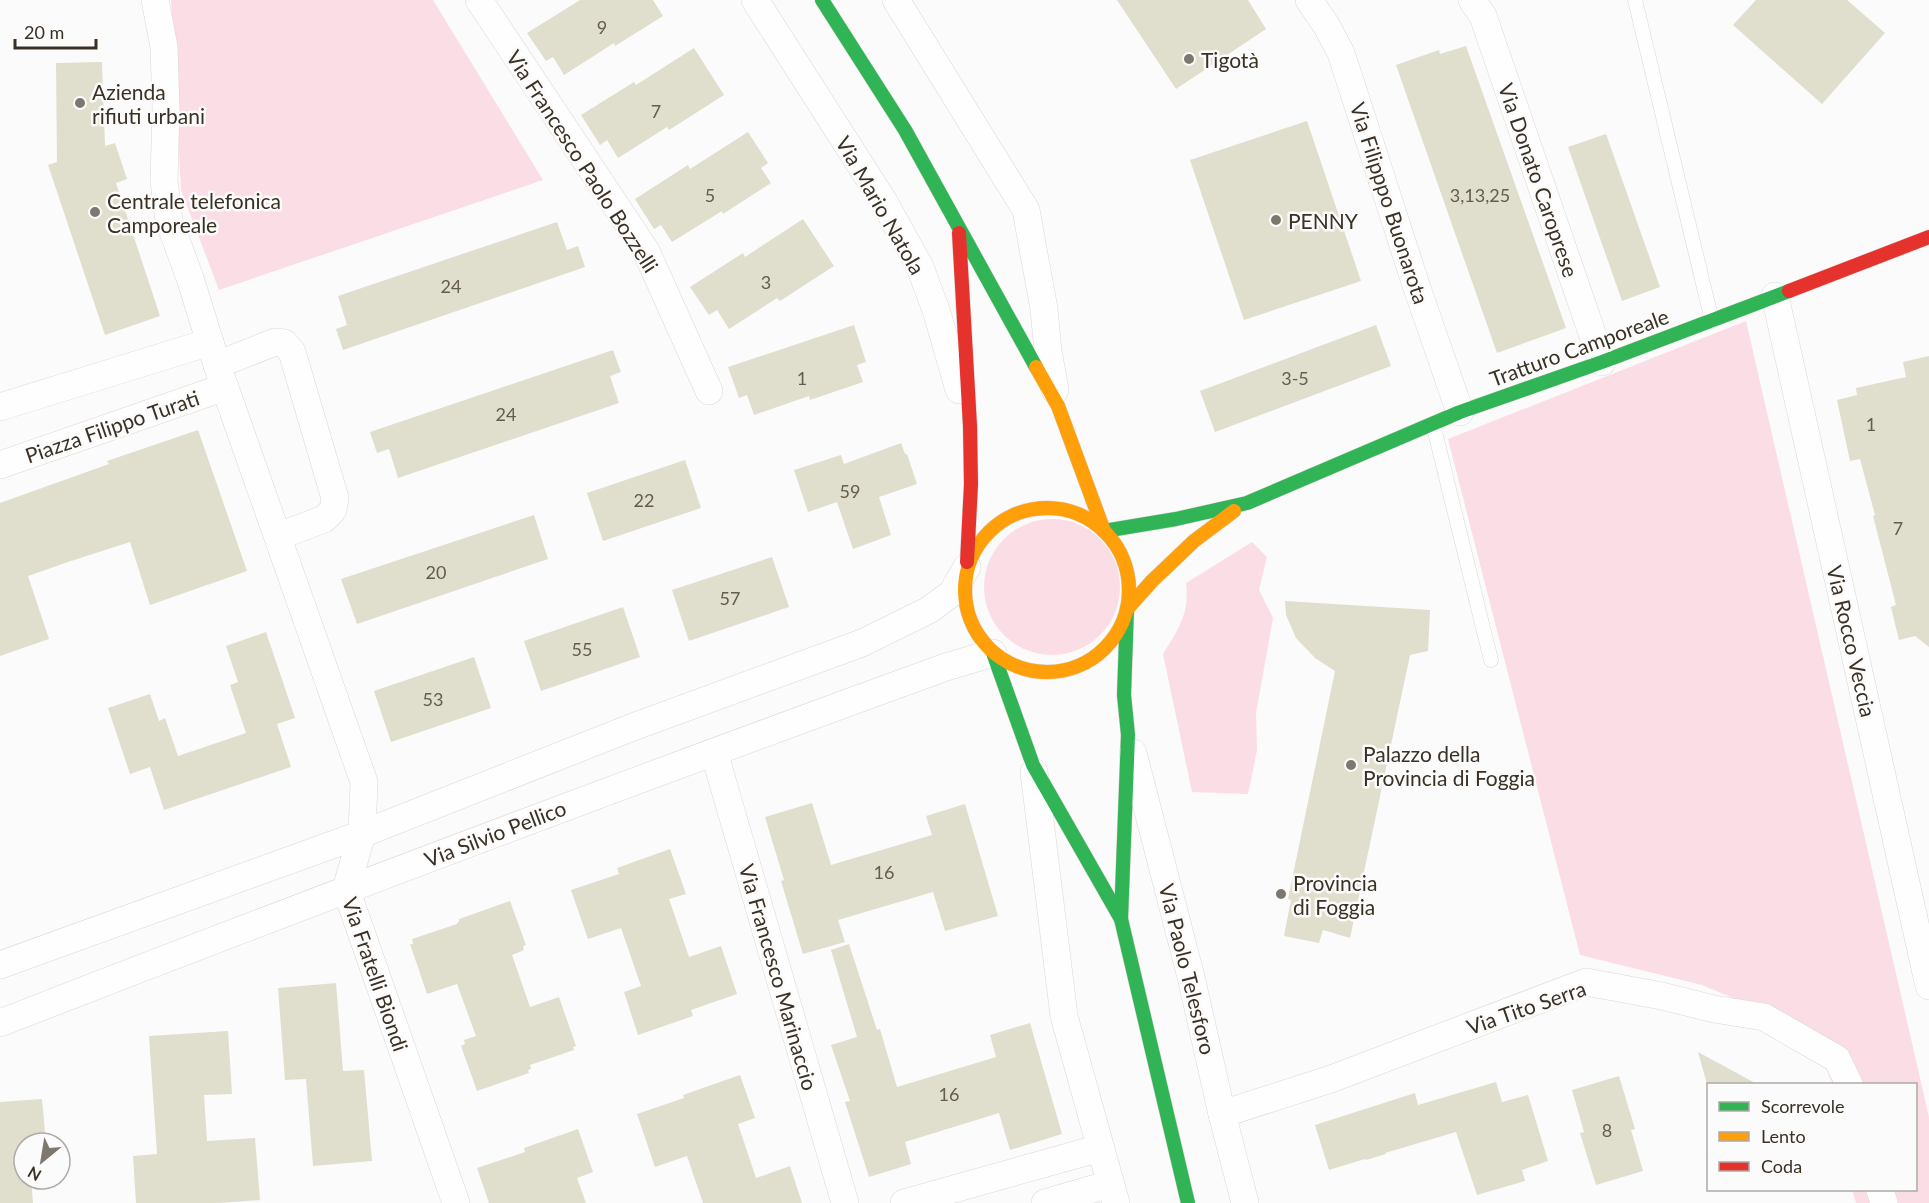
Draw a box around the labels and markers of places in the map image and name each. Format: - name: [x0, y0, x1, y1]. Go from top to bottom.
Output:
- place label: Tigotà: [1201, 47, 1259, 72]
- marker: Tigotà: [1182, 52, 1196, 66]
- place label: Azienda rifiuti urbani: [92, 79, 205, 128]
- marker: Azienda rifiuti urbani: [73, 96, 87, 110]
- place label: Centrale telefonica Camporeale: [107, 188, 281, 237]
- marker: Centrale telefonica Camporeale: [88, 205, 102, 219]
- place label: PENNY: [1288, 208, 1359, 233]
- marker: PENNY: [1269, 213, 1283, 227]
- place label: Palazzo della Provincia di Foggia: [1363, 741, 1535, 790]
- marker: Palazzo della Provincia di Foggia: [1344, 758, 1358, 772]
- place label: Provincia di Foggia: [1293, 870, 1377, 919]
- marker: Provincia di Foggia: [1274, 887, 1288, 901]

